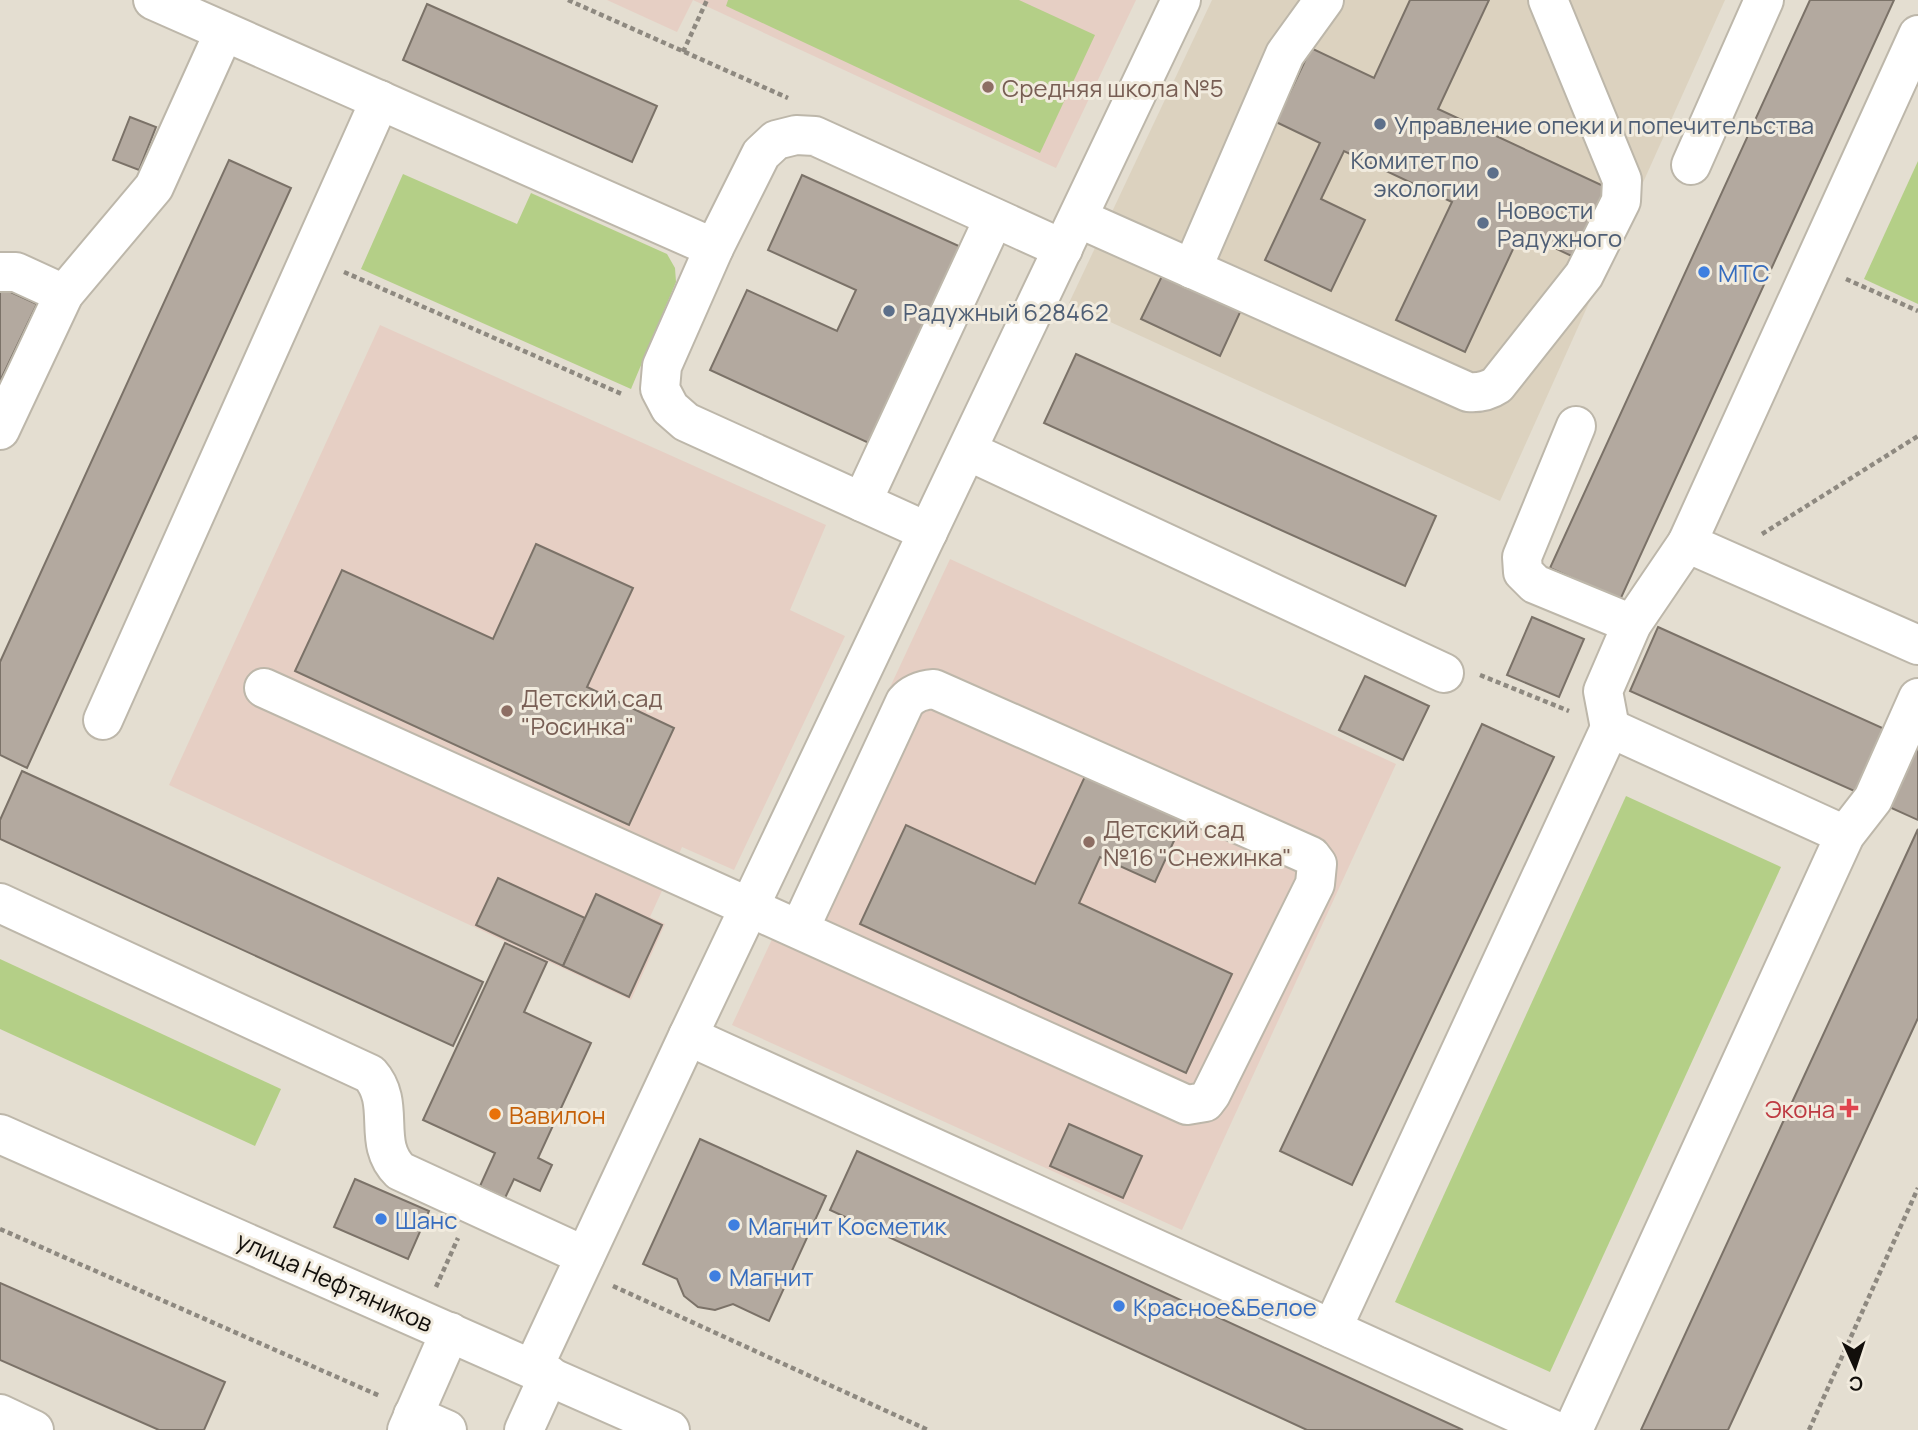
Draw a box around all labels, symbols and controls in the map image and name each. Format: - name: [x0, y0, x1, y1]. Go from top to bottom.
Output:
- place label: Средняя школа №5: [1002, 71, 1224, 104]
- marker: Средняя школа №5: [980, 79, 996, 95]
- place label: Управление опеки и попечительства: [1394, 108, 1814, 141]
- marker: Управление опеки и попечительства: [1372, 116, 1388, 132]
- place label: Комитет по экологии: [1350, 143, 1479, 204]
- marker: Комитет по экологии: [1485, 165, 1501, 181]
- place label: Новости Радужного: [1497, 193, 1622, 254]
- marker: Новости Радужного: [1475, 215, 1491, 231]
- place label: МТС: [1718, 256, 1770, 289]
- marker: МТС: [1696, 264, 1712, 280]
- place label: Радужный 628462: [903, 295, 1109, 328]
- marker: Радужный 628462: [881, 303, 897, 319]
- place label: Детский сад "Росинка": [521, 681, 663, 742]
- marker: Детский сад "Росинка": [499, 703, 515, 719]
- place label: Детский сад №16 "Снежинка": [1103, 812, 1292, 873]
- marker: Детский сад №16 "Снежинка": [1081, 834, 1097, 850]
- place label: Экона: [1765, 1092, 1835, 1125]
- place label: Вавилон: [509, 1098, 606, 1131]
- marker: Экона: [1841, 1100, 1857, 1116]
- marker: Вавилон: [487, 1106, 503, 1122]
- place label: Шанс: [395, 1203, 458, 1236]
- place label: Магнит Косметик: [748, 1209, 948, 1242]
- marker: Шанс: [373, 1211, 389, 1227]
- marker: Магнит Косметик: [726, 1217, 742, 1233]
- street label: улица Нефтяников: [232, 1223, 438, 1339]
- place label: Магнит: [729, 1260, 814, 1293]
- marker: Магнит: [707, 1268, 723, 1284]
- place label: Красное&Белое: [1133, 1290, 1317, 1323]
- marker: Красное&Белое: [1111, 1298, 1127, 1314]
- north arrow: [1820, 1332, 1890, 1402]
- text: С: [1848, 1371, 1864, 1397]

